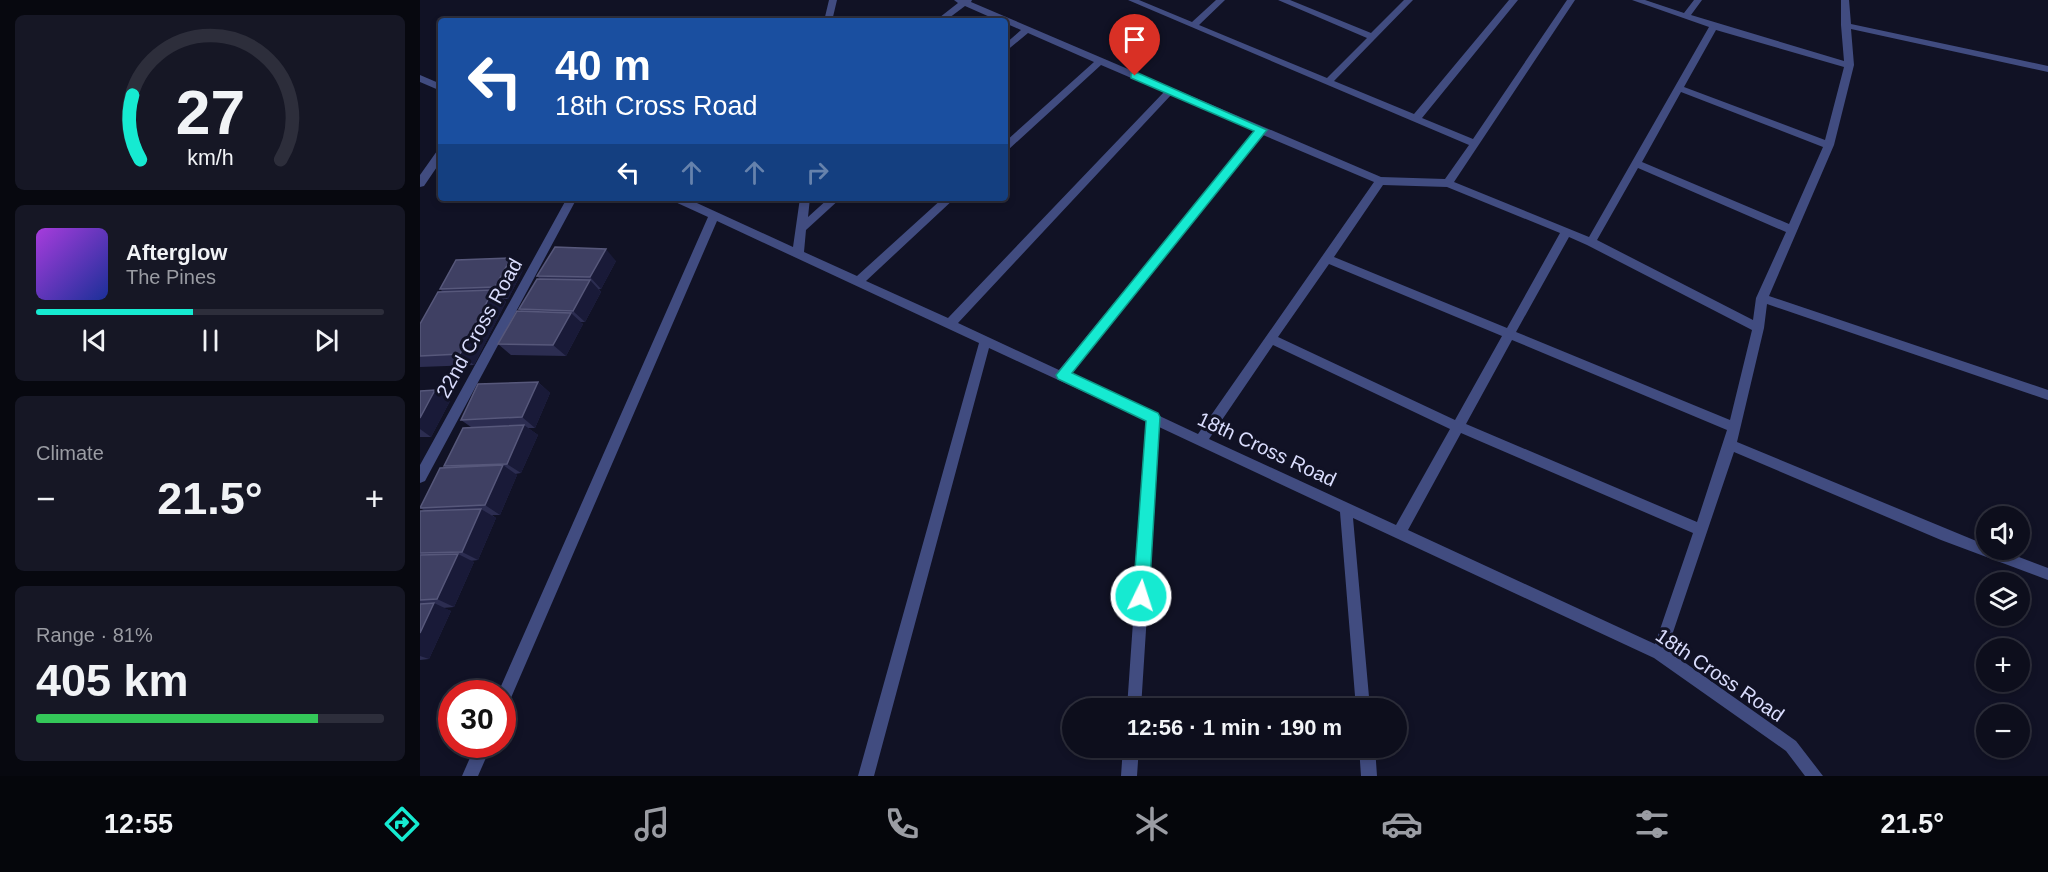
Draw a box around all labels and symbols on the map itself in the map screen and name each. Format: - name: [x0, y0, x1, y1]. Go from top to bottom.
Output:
- pin: [1109, 14, 1160, 76]
- street label: 22nd Cross Road: [432, 255, 526, 401]
- street label: 18th Cross Road: [1194, 407, 1340, 491]
- position arrow: [1109, 564, 1173, 628]
- street label: 18th Cross Road: [1652, 624, 1788, 726]
- speed limit sign: 30: [438, 680, 516, 758]

